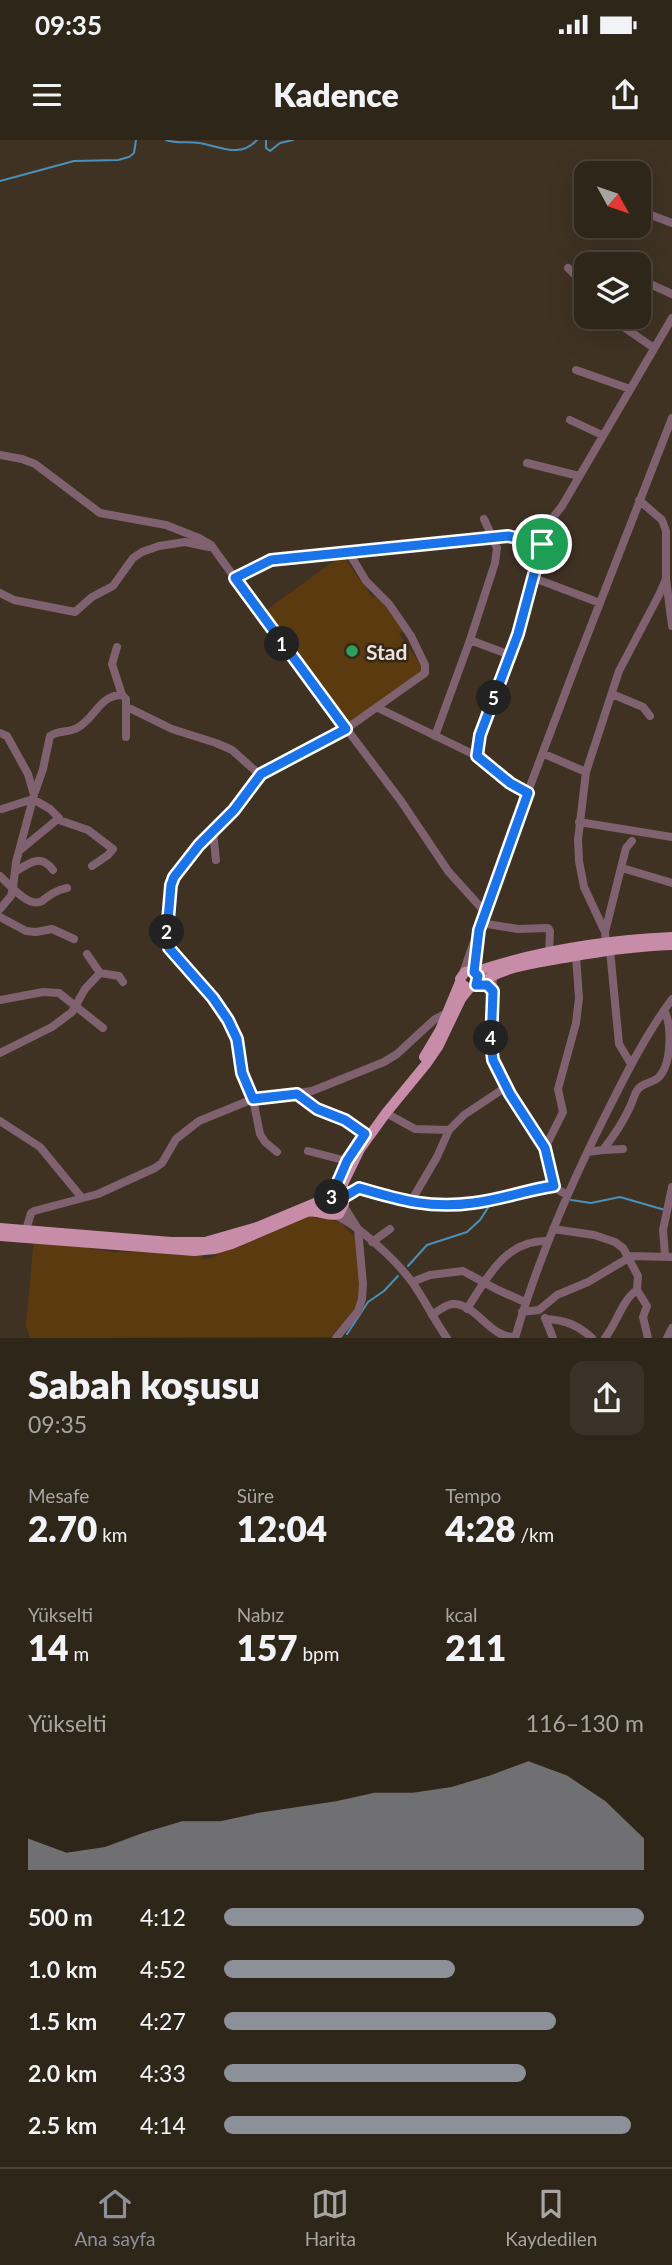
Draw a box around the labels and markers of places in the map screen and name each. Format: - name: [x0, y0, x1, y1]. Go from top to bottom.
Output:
- pin: [512, 514, 572, 574]
- pin: 1: [264, 626, 300, 662]
- place label: Stad: [366, 639, 407, 664]
- marker: Stad: [344, 643, 360, 659]
- pin: 5: [476, 680, 512, 716]
- pin: 2: [150, 914, 184, 950]
- pin: 4: [474, 1020, 508, 1056]
- pin: 3: [314, 1180, 350, 1214]

